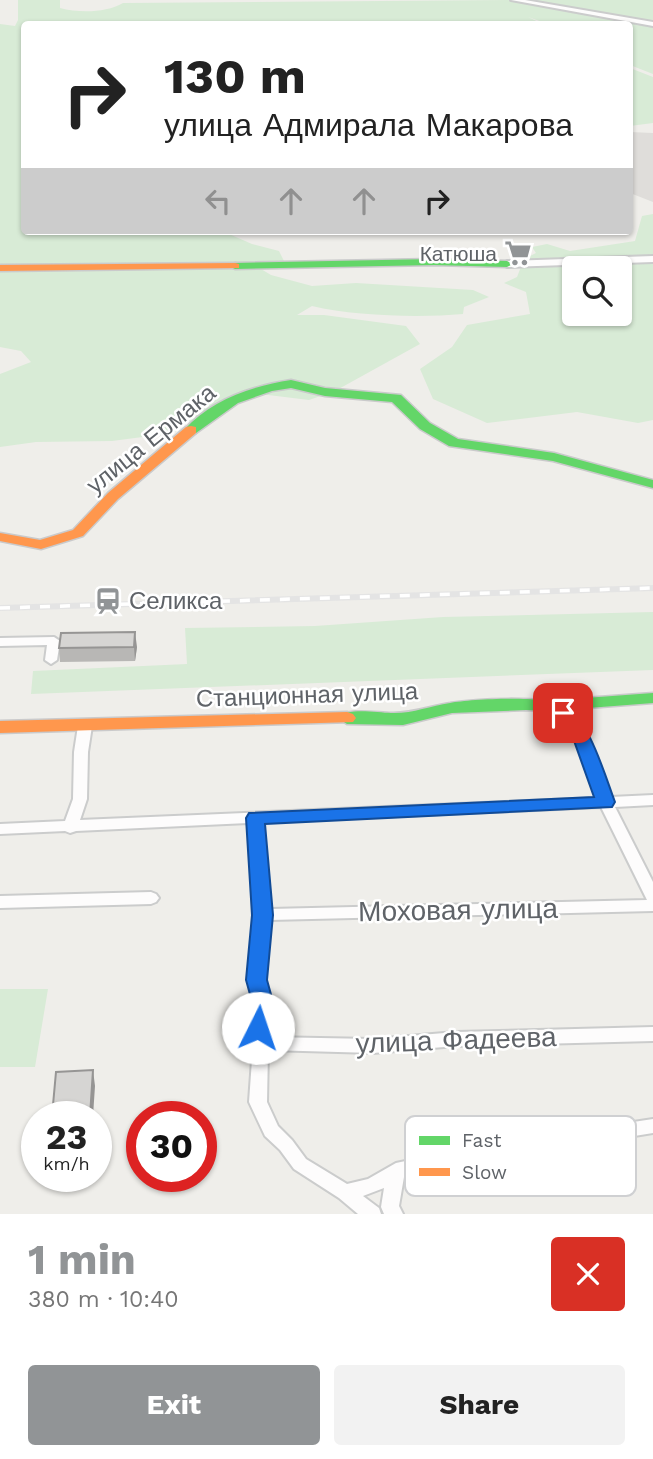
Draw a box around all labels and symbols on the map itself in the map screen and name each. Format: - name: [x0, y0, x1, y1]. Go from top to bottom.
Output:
- supermarket icon: Катюша: [503, 238, 533, 268]
- place label: Катюша: [420, 241, 497, 266]
- street label: улица Ермака: [81, 378, 222, 500]
- station icon: Селикса: [93, 586, 123, 616]
- place label: Селикса: [129, 587, 223, 615]
- street label: Станционная улица: [195, 677, 419, 713]
- pin: [533, 683, 593, 743]
- street label: Моховая улица: [358, 892, 559, 928]
- position arrow: [221, 991, 295, 1065]
- street label: улица Фадеева: [355, 1020, 557, 1060]
- speed limit sign: 30: [126, 1101, 217, 1192]
- legend: [405, 1116, 636, 1196]
- text: Fast: [462, 1129, 501, 1152]
- text: Slow: [462, 1161, 507, 1184]

